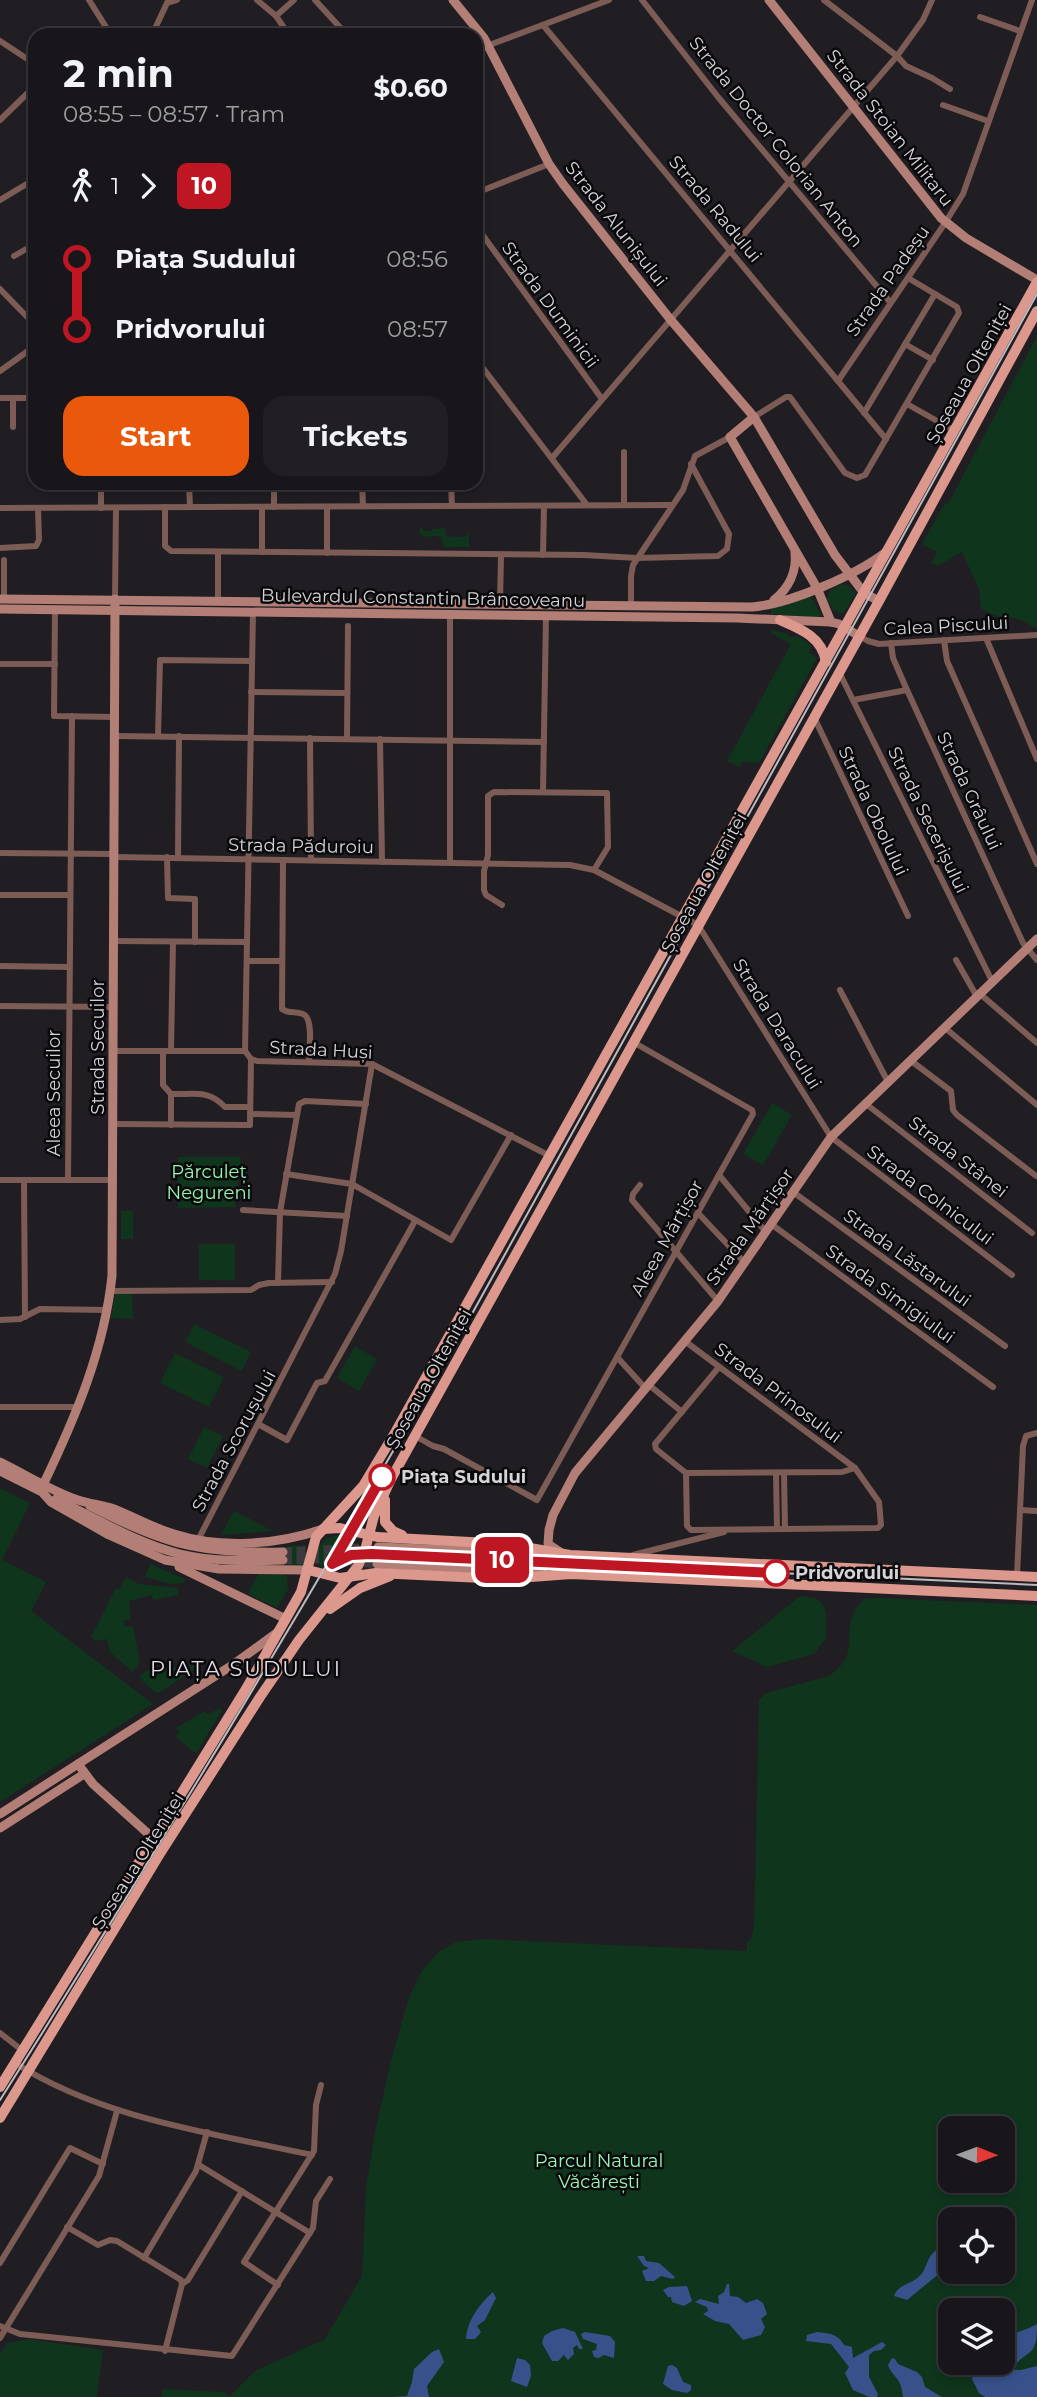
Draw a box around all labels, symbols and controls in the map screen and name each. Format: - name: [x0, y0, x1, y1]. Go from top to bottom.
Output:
- street label: Strada Doctor Colorian Anton: [684, 32, 868, 252]
- street label: Strada Stoian Militaru: [822, 45, 958, 211]
- text: 2 min: [63, 50, 174, 97]
- text: $0.60: [373, 72, 448, 104]
- text: 08:55 – 08:57 · Tram: [63, 100, 285, 128]
- street label: Strada Radului: [664, 151, 766, 267]
- street label: Strada Alunișului: [560, 157, 672, 291]
- icon: walk: [63, 167, 101, 205]
- icon: forward: [129, 167, 167, 205]
- text: 10: [191, 171, 217, 200]
- text: 1: [111, 172, 119, 200]
- street label: Strada Padeșu: [842, 221, 935, 341]
- street label: Strada Duminicii: [497, 238, 603, 372]
- text: Piața Sudului: [115, 243, 296, 275]
- text: 08:56: [386, 245, 448, 273]
- street label: Șoseaua Olteniței: [921, 300, 1018, 448]
- text: Pridvorului: [115, 313, 265, 345]
- text: 08:57: [387, 315, 448, 343]
- button: Start: [63, 396, 249, 476]
- button: Tickets: [263, 396, 448, 476]
- street label: Bulevardul Constantin Brâncoveanu: [261, 584, 585, 612]
- street label: Calea Piscului: [883, 612, 1009, 640]
- street label: Strada Grâului: [932, 728, 1006, 854]
- street label: Strada Obolului: [833, 743, 913, 879]
- street label: Strada Secerișului: [882, 743, 973, 897]
- street label: Șoseaua Olteniței: [656, 809, 753, 957]
- street label: Strada Păduroiu: [228, 834, 374, 858]
- street label: Strada Daracului: [728, 955, 826, 1093]
- street label: Strada Secuilor: [87, 979, 109, 1115]
- street label: Aleea Secuilor: [43, 1030, 65, 1156]
- street label: Strada Huși: [269, 1036, 373, 1065]
- street label: Strada Stânei: [904, 1112, 1012, 1202]
- street label: Strada Colnicului: [862, 1140, 998, 1250]
- park label: Părculeț Negureni: [167, 1161, 251, 1204]
- street label: Strada Mărțișor: [701, 1164, 799, 1290]
- street label: Aleea Mărțișor: [626, 1176, 709, 1300]
- street label: Strada Lăstarului: [839, 1205, 975, 1311]
- street label: Strada Simigiului: [821, 1240, 959, 1348]
- street label: Șoseaua Olteniței: [381, 1305, 478, 1453]
- street label: Strada Prinosului: [710, 1338, 846, 1448]
- street label: Strada Scorușului: [187, 1366, 282, 1516]
- marker: Piața Sudului: [369, 1464, 395, 1490]
- place label: Piața Sudului: [401, 1466, 526, 1489]
- line badge: 10: [470, 1537, 534, 1583]
- text: 10: [489, 1545, 515, 1574]
- marker: Pridvorului: [763, 1560, 789, 1586]
- place label: Pridvorului: [795, 1562, 899, 1584]
- district label: PIAȚA SUDULUI: [150, 1656, 342, 1682]
- street label: Șoseaua Olteniței: [87, 1789, 190, 1934]
- north arrow: [938, 2116, 1015, 2193]
- map controls: [938, 2116, 1015, 2375]
- park label: Parcul Natural Văcărești: [535, 2150, 663, 2194]
- button: locate: [938, 2207, 1015, 2284]
- button: layers: [938, 2298, 1015, 2375]

